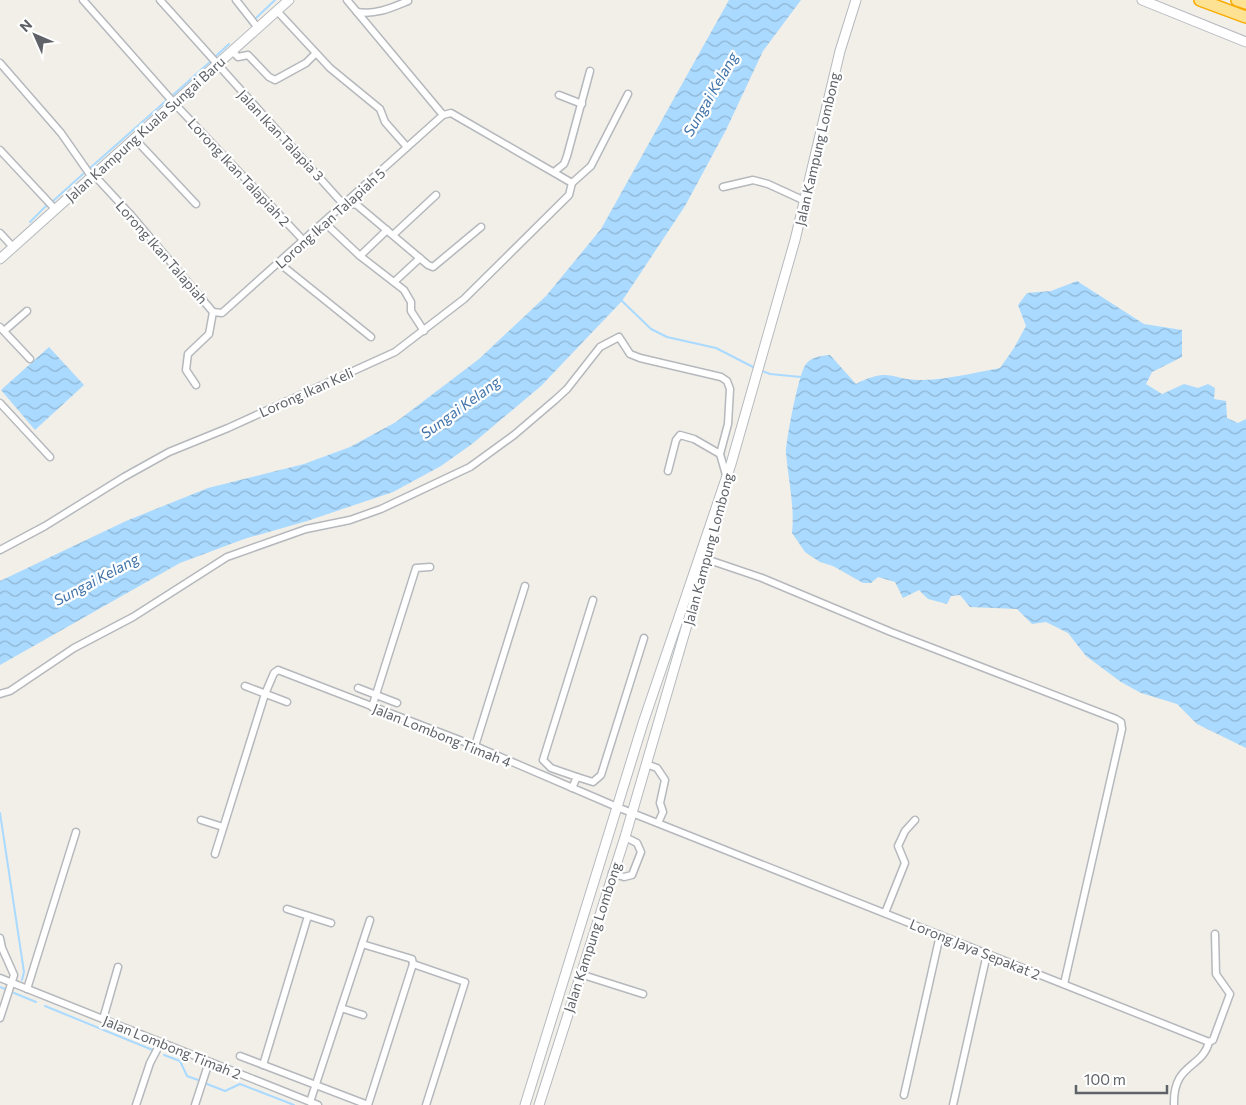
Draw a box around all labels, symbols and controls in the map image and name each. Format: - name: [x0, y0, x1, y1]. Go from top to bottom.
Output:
- north arrow: [10, 10, 60, 60]
- text: N: [16, 16, 35, 35]
- water label: Sungai Kelang: [679, 48, 742, 139]
- street label: Jalan Kampung Kuala Sungai Baru: [62, 53, 228, 205]
- street label: Jalan Kampung Lombong: [791, 70, 843, 227]
- street label: Jalan Ikan Talapia 3: [234, 86, 328, 184]
- street label: Lorong Ikan Talapiah 2: [185, 114, 294, 230]
- street label: Lorong Ikan Talapiah 5: [272, 164, 388, 272]
- street label: Lorong Ikan Talapiah: [113, 197, 211, 307]
- street label: Lorong Ikan Keli: [256, 364, 356, 420]
- water label: Sungai Kelang: [417, 372, 504, 442]
- street label: Jalan Kampung Lombong: [679, 471, 737, 627]
- water label: Sungai Kelang: [50, 549, 142, 609]
- street label: Jalan Lombong Timah 4: [370, 699, 514, 771]
- street label: Jalan Kampung Lombong: [560, 859, 624, 1014]
- street label: Lorong Jaya Sepakat 2: [907, 915, 1043, 983]
- street label: Jalan Lombong Timah 2: [101, 1012, 244, 1083]
- scale bar: [1076, 1062, 1167, 1094]
- text: 100 m: [1084, 1070, 1126, 1088]

